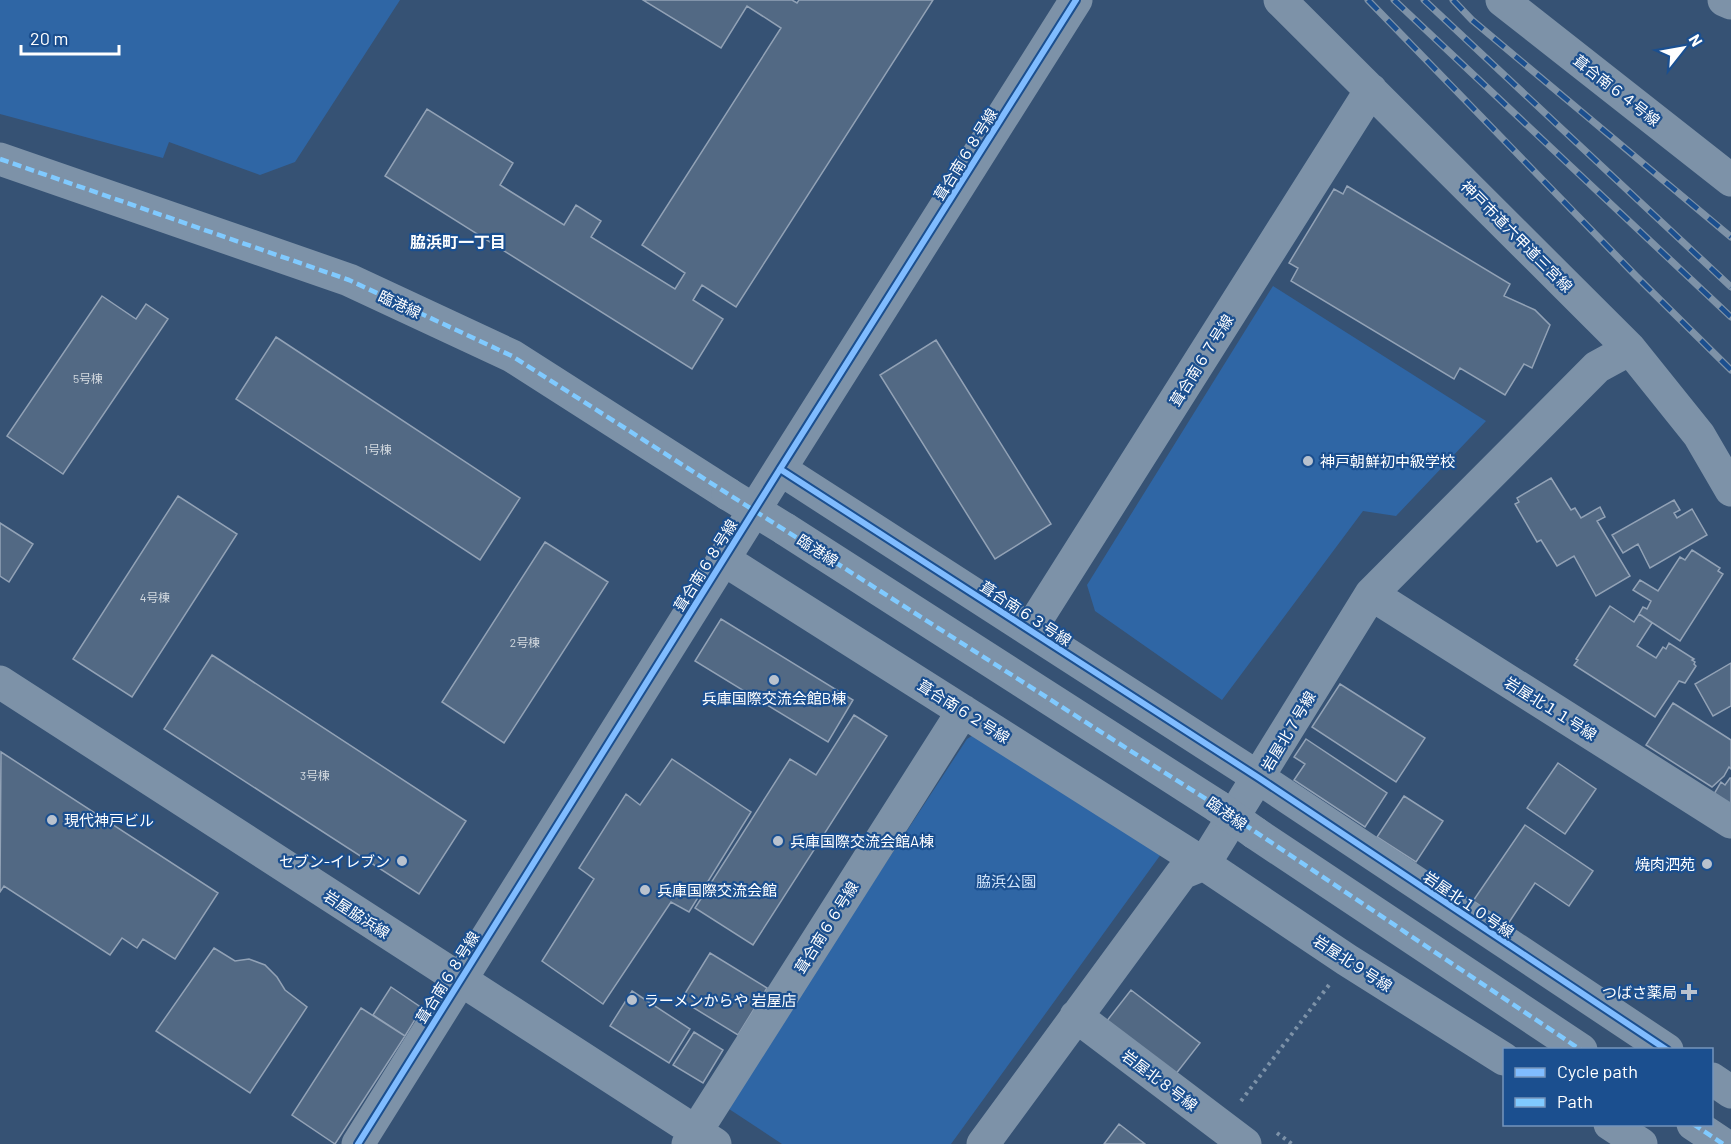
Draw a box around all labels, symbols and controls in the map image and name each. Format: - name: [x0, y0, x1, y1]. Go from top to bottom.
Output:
- scale bar: [21, 18, 118, 56]
- north arrow: [1653, 18, 1713, 78]
- text: 20 m: [30, 27, 68, 49]
- text: N: [1685, 31, 1707, 49]
- street label: 葺合南６４号線: [1570, 51, 1664, 129]
- street label: 葺合南６８号線: [930, 105, 1000, 203]
- street label: 神戸市道六甲道三宮線: [1458, 177, 1576, 295]
- district label: 脇浜町一丁目: [410, 232, 506, 251]
- street label: 臨港線: [376, 286, 424, 322]
- street label: 葺合南６７号線: [1166, 311, 1236, 409]
- house number: 5号棟: [73, 371, 103, 385]
- house number: 1号棟: [364, 442, 392, 456]
- place label: 神戸朝鮮初中級学校: [1320, 452, 1455, 470]
- marker: 神戸朝鮮初中級学校: [1301, 454, 1315, 468]
- street label: 葺合南６８号線: [670, 516, 740, 614]
- street label: 臨港線: [794, 530, 842, 570]
- street label: 葺合南６３号線: [977, 577, 1075, 649]
- house number: 4号棟: [140, 590, 170, 604]
- house number: 2号棟: [510, 635, 540, 649]
- marker: 兵庫国際交流会館B棟: [767, 673, 781, 687]
- street label: 岩屋北１１号線: [1502, 673, 1600, 743]
- street label: 葺合南６２号線: [915, 676, 1013, 746]
- street label: 岩屋北７号線: [1257, 688, 1319, 774]
- place label: 兵庫国際交流会館B棟: [702, 689, 846, 707]
- house number: 3号棟: [300, 768, 330, 782]
- street label: 臨港線: [1203, 793, 1251, 833]
- place label: 現代神戸ビル: [64, 811, 154, 829]
- marker: 現代神戸ビル: [45, 813, 59, 827]
- place label: 兵庫国際交流会館A棟: [790, 832, 934, 850]
- marker: 兵庫国際交流会館A棟: [771, 834, 785, 848]
- place label: セブン-イレブン: [279, 852, 390, 870]
- marker: セブン-イレブン: [395, 854, 409, 868]
- place label: 焼肉泗苑: [1635, 855, 1695, 873]
- marker: 焼肉泗苑: [1700, 857, 1714, 871]
- street label: 岩屋北１０号線: [1420, 867, 1518, 941]
- park label: 脇浜公園: [976, 872, 1036, 890]
- street label: 葺合南６６号線: [791, 878, 861, 976]
- place label: 兵庫国際交流会館: [657, 881, 777, 899]
- marker: 兵庫国際交流会館: [638, 883, 652, 897]
- street label: 岩屋脇浜線: [321, 886, 393, 942]
- street label: 葺合南６８号線: [412, 928, 482, 1026]
- street label: 岩屋北９号線: [1310, 931, 1396, 995]
- place label: つばさ薬局: [1602, 983, 1677, 1001]
- marker: つばさ薬局: [1682, 985, 1696, 999]
- place label: ラーメンからや 岩屋店: [644, 991, 796, 1009]
- marker: ラーメンからや 岩屋店: [625, 993, 639, 1007]
- street label: 岩屋北８号線: [1119, 1046, 1201, 1114]
- legend: [1503, 1048, 1713, 1126]
- text: Cycle path: [1557, 1060, 1638, 1082]
- text: Path: [1557, 1090, 1593, 1112]

